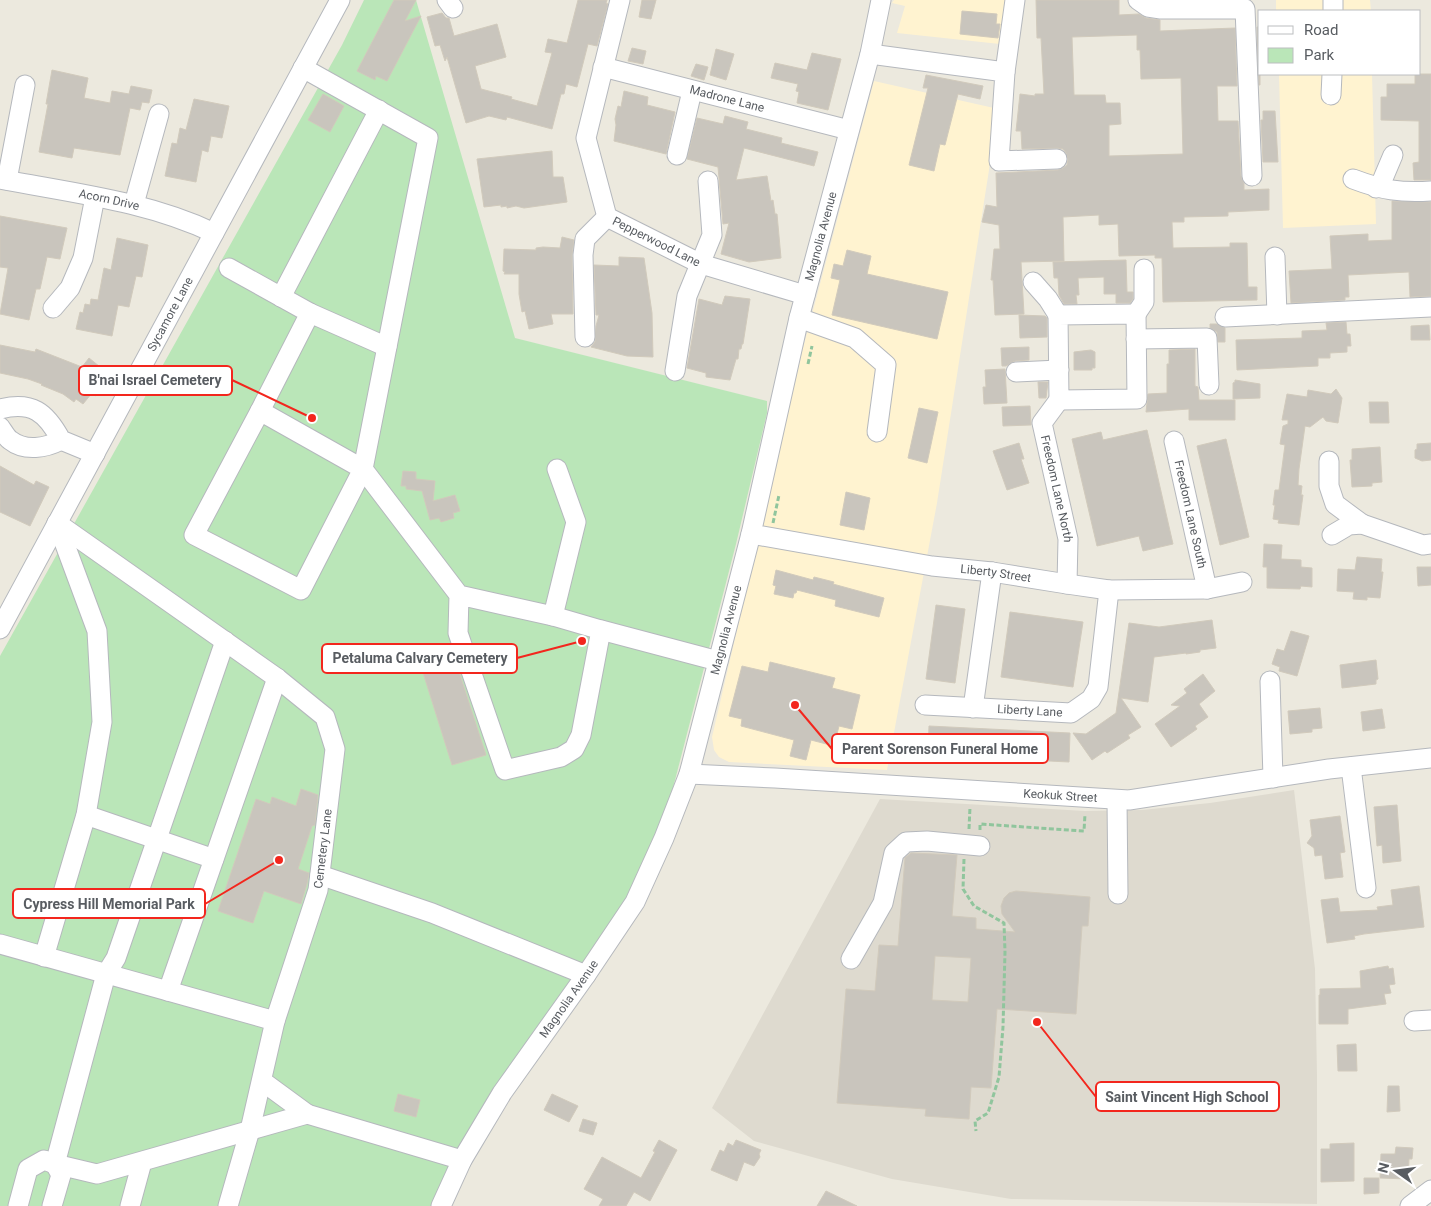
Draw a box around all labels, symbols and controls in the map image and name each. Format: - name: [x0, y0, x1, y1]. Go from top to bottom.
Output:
- legend: [1258, 10, 1421, 75]
- text: Road: [1304, 21, 1338, 39]
- text: Park: [1304, 46, 1335, 64]
- street label: Madrone Lane: [688, 82, 766, 115]
- street label: Acorn Drive: [78, 186, 141, 213]
- street label: Magnolia Avenue: [802, 190, 840, 283]
- street label: Pepperwood Lane: [610, 214, 703, 269]
- street label: Sycamore Lane: [145, 275, 196, 354]
- callout: B'nai Israel Cemetery: [79, 366, 232, 395]
- text: B'nai Israel Cemetery: [88, 372, 222, 388]
- street label: Freedom Lane North: [1038, 434, 1075, 543]
- street label: Freedom Lane South: [1171, 459, 1209, 570]
- street label: Liberty Street: [960, 562, 1032, 585]
- street label: Magnolia Avenue: [708, 584, 744, 676]
- callout: Petaluma Calvary Cemetery: [322, 644, 517, 673]
- text: Petaluma Calvary Cemetery: [333, 650, 508, 666]
- street label: Liberty Lane: [997, 702, 1063, 720]
- callout: Parent Sorenson Funeral Home: [832, 734, 1048, 763]
- text: Parent Sorenson Funeral Home: [842, 741, 1039, 757]
- street label: Keokuk Street: [1023, 786, 1098, 805]
- street label: Cemetery Lane: [311, 808, 335, 889]
- callout: Cypress Hill Memorial Park: [13, 889, 205, 918]
- text: Cypress Hill Memorial Park: [23, 896, 195, 912]
- street label: Magnolia Avenue: [537, 957, 601, 1040]
- callout: Saint Vincent High School: [1096, 1082, 1279, 1111]
- text: Saint Vincent High School: [1105, 1089, 1269, 1105]
- north arrow: [1371, 1146, 1421, 1196]
- text: N: [1374, 1161, 1392, 1175]

